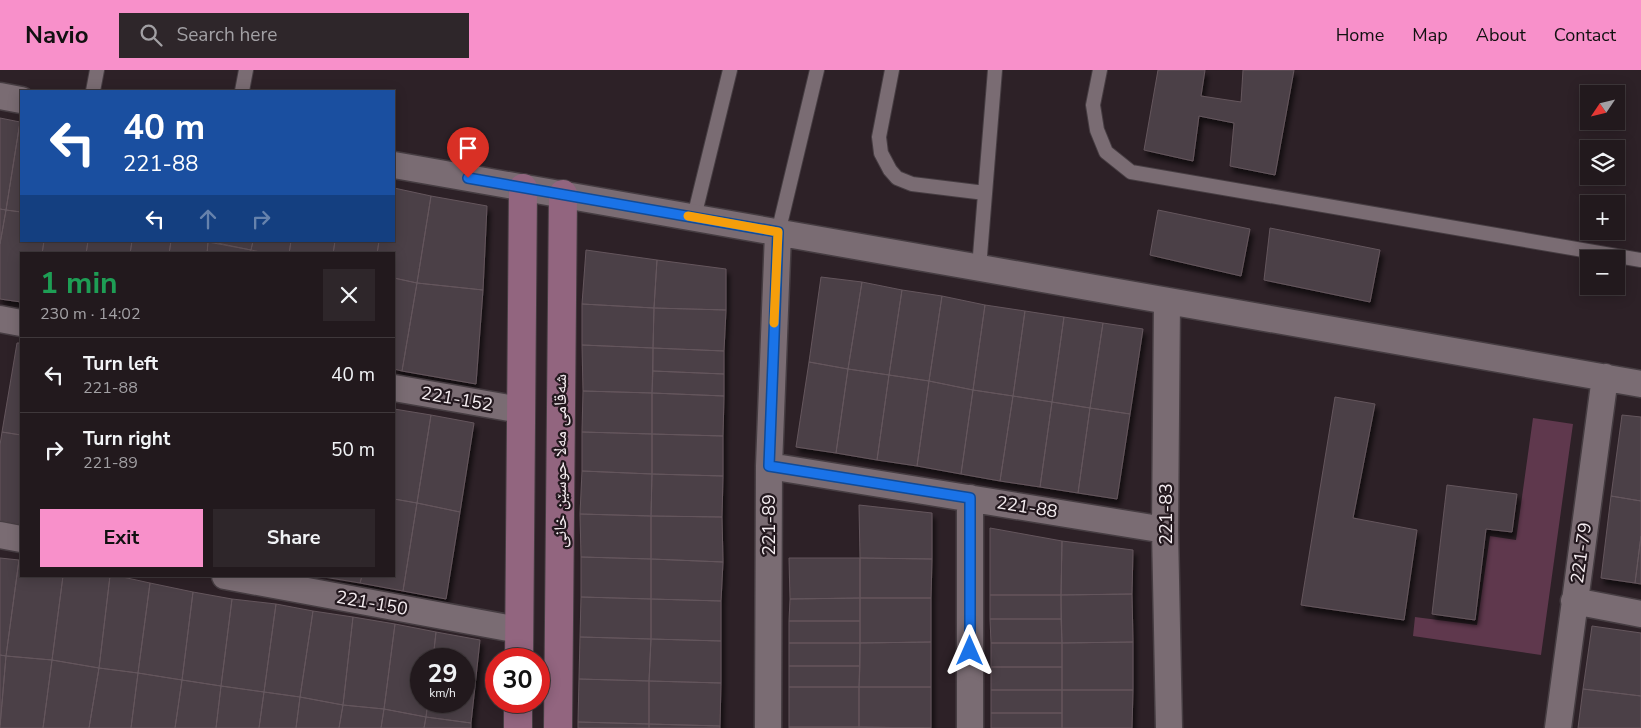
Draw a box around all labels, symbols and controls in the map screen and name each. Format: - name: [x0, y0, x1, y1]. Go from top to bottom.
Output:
- search box: [119, 13, 469, 58]
- text: Navio: [25, 19, 89, 51]
- icon: search: [137, 21, 165, 49]
- text: Search here: [177, 22, 277, 48]
- text: Home: [1336, 23, 1384, 47]
- text: Map: [1412, 23, 1448, 47]
- text: About: [1476, 23, 1526, 47]
- text: Contact: [1554, 23, 1616, 47]
- north arrow: [1580, 85, 1625, 130]
- map controls: [1580, 85, 1625, 295]
- text: 40 m: [123, 104, 205, 151]
- icon: left: [40, 110, 105, 175]
- pin: [447, 127, 489, 178]
- icon: arrive: [454, 134, 482, 162]
- button: layers: [1580, 140, 1625, 185]
- text: 221-88: [123, 149, 198, 179]
- button: +: [1580, 195, 1625, 240]
- icon: left: [141, 205, 169, 233]
- icon: ahead: [194, 205, 222, 233]
- icon: right: [247, 205, 275, 233]
- button: −: [1580, 250, 1625, 295]
- text: 1 min: [40, 263, 118, 304]
- button: close: [323, 269, 375, 321]
- text: 230 m · 14:02: [40, 303, 141, 325]
- text: Turn left: [83, 351, 158, 377]
- icon: left: [40, 361, 68, 389]
- text: 40 m: [331, 362, 375, 388]
- street label: شەقامی مەلا حوسێن خانی: [548, 374, 572, 548]
- text: 221-88: [83, 377, 138, 399]
- street label: 221-152: [419, 381, 495, 417]
- text: Turn right: [83, 426, 170, 452]
- icon: right: [40, 436, 68, 464]
- text: 50 m: [331, 437, 375, 463]
- text: 221-89: [83, 452, 138, 474]
- street label: 221-83: [1154, 483, 1178, 545]
- street label: 221-88: [995, 490, 1059, 524]
- street label: 221-89: [757, 494, 781, 556]
- button: Exit: [40, 509, 203, 567]
- button: Share: [213, 509, 375, 567]
- street label: 221-79: [1565, 521, 1597, 585]
- street label: 221-150: [334, 585, 410, 621]
- position arrow: [943, 624, 995, 676]
- speed limit sign: 30: [485, 648, 550, 713]
- text: 29: [427, 657, 458, 691]
- text: km/h: [429, 685, 456, 701]

